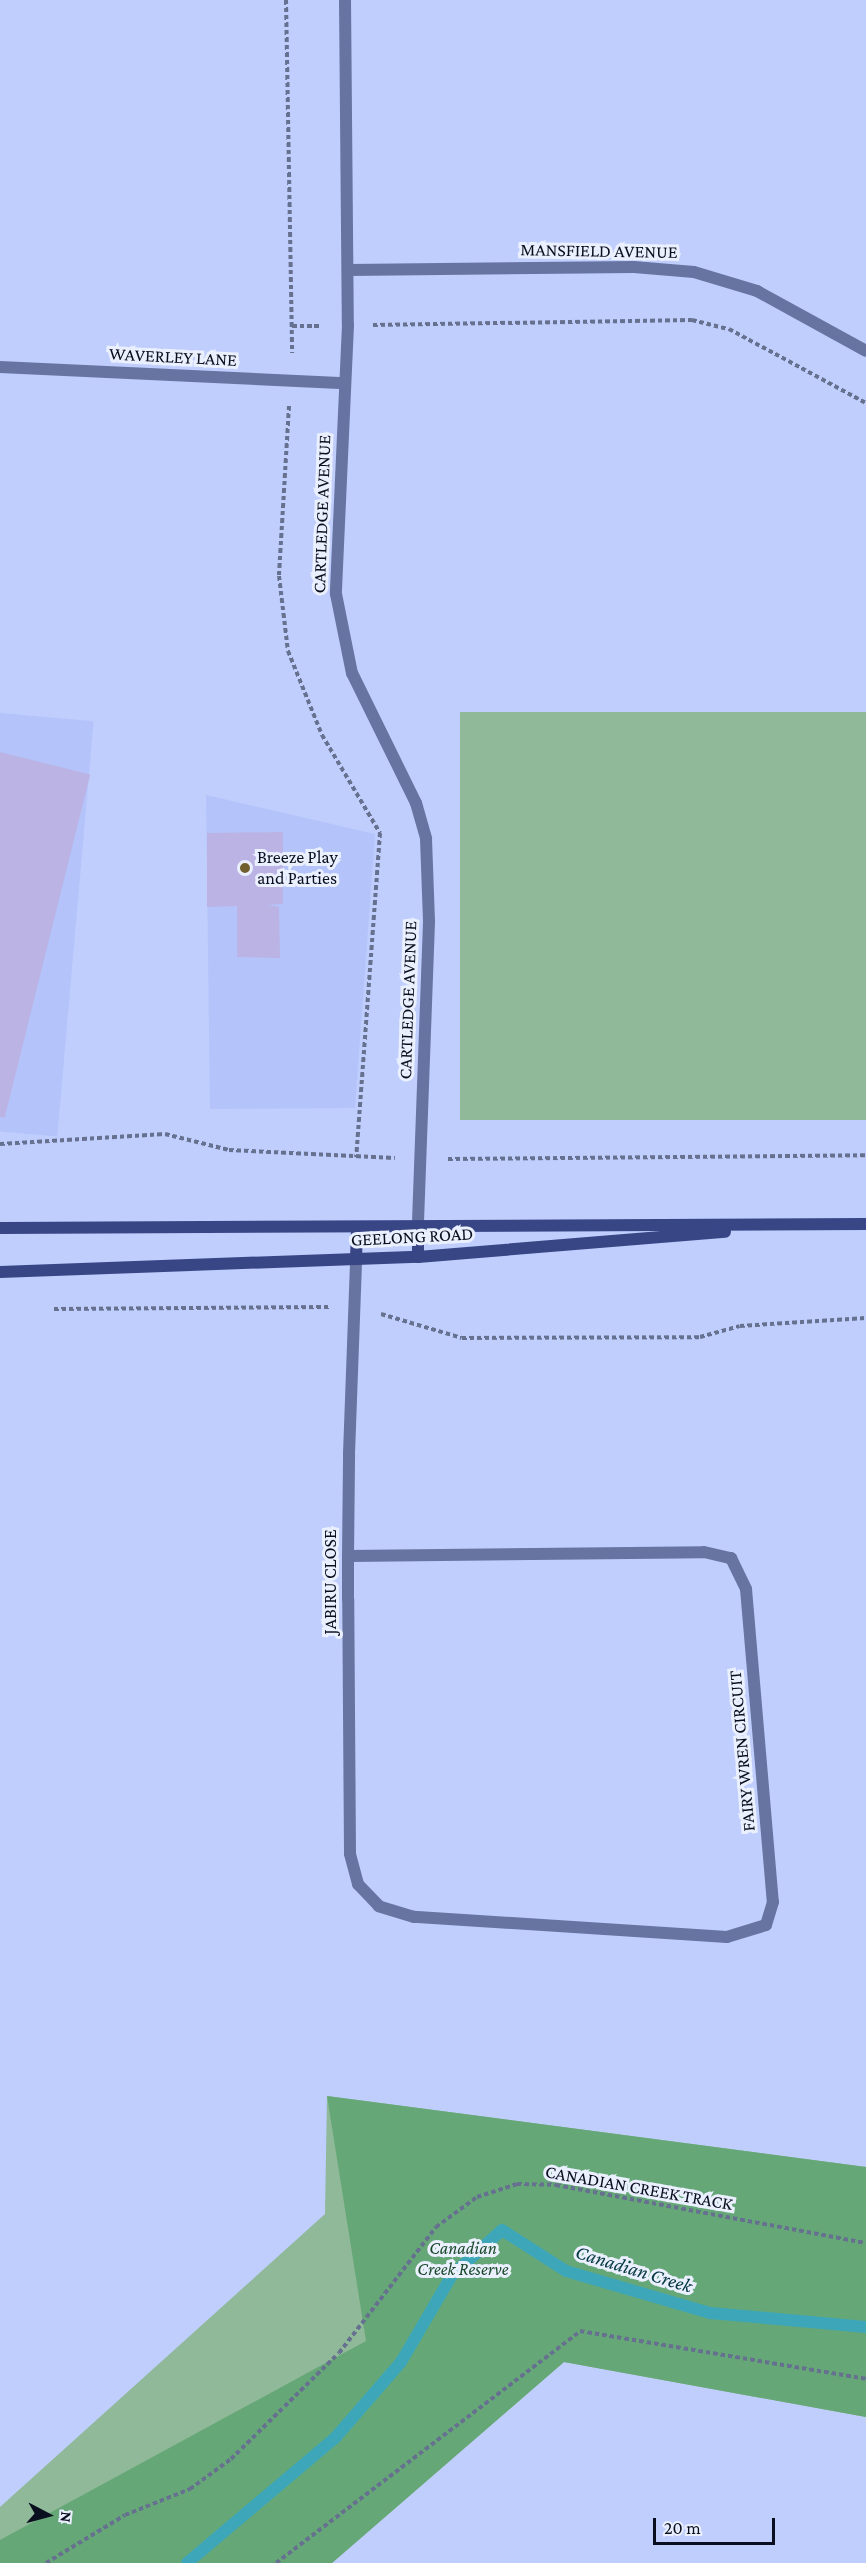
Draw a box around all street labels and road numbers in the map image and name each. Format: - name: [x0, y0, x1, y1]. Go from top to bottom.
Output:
- street label: MANSFIELD AVENUE: [520, 239, 678, 263]
- street label: WAVERLEY LANE: [109, 343, 237, 371]
- street label: CARTLEDGE AVENUE: [308, 434, 336, 594]
- street label: CARTLEDGE AVENUE: [394, 920, 422, 1080]
- street label: GEELONG ROAD: [350, 1223, 474, 1251]
- street label: JABIRU CLOSE: [319, 1529, 341, 1635]
- street label: FAIRY WREN CIRCUIT: [724, 1670, 760, 1832]
- street label: CANADIAN CREEK TRACK: [544, 2161, 734, 2215]

